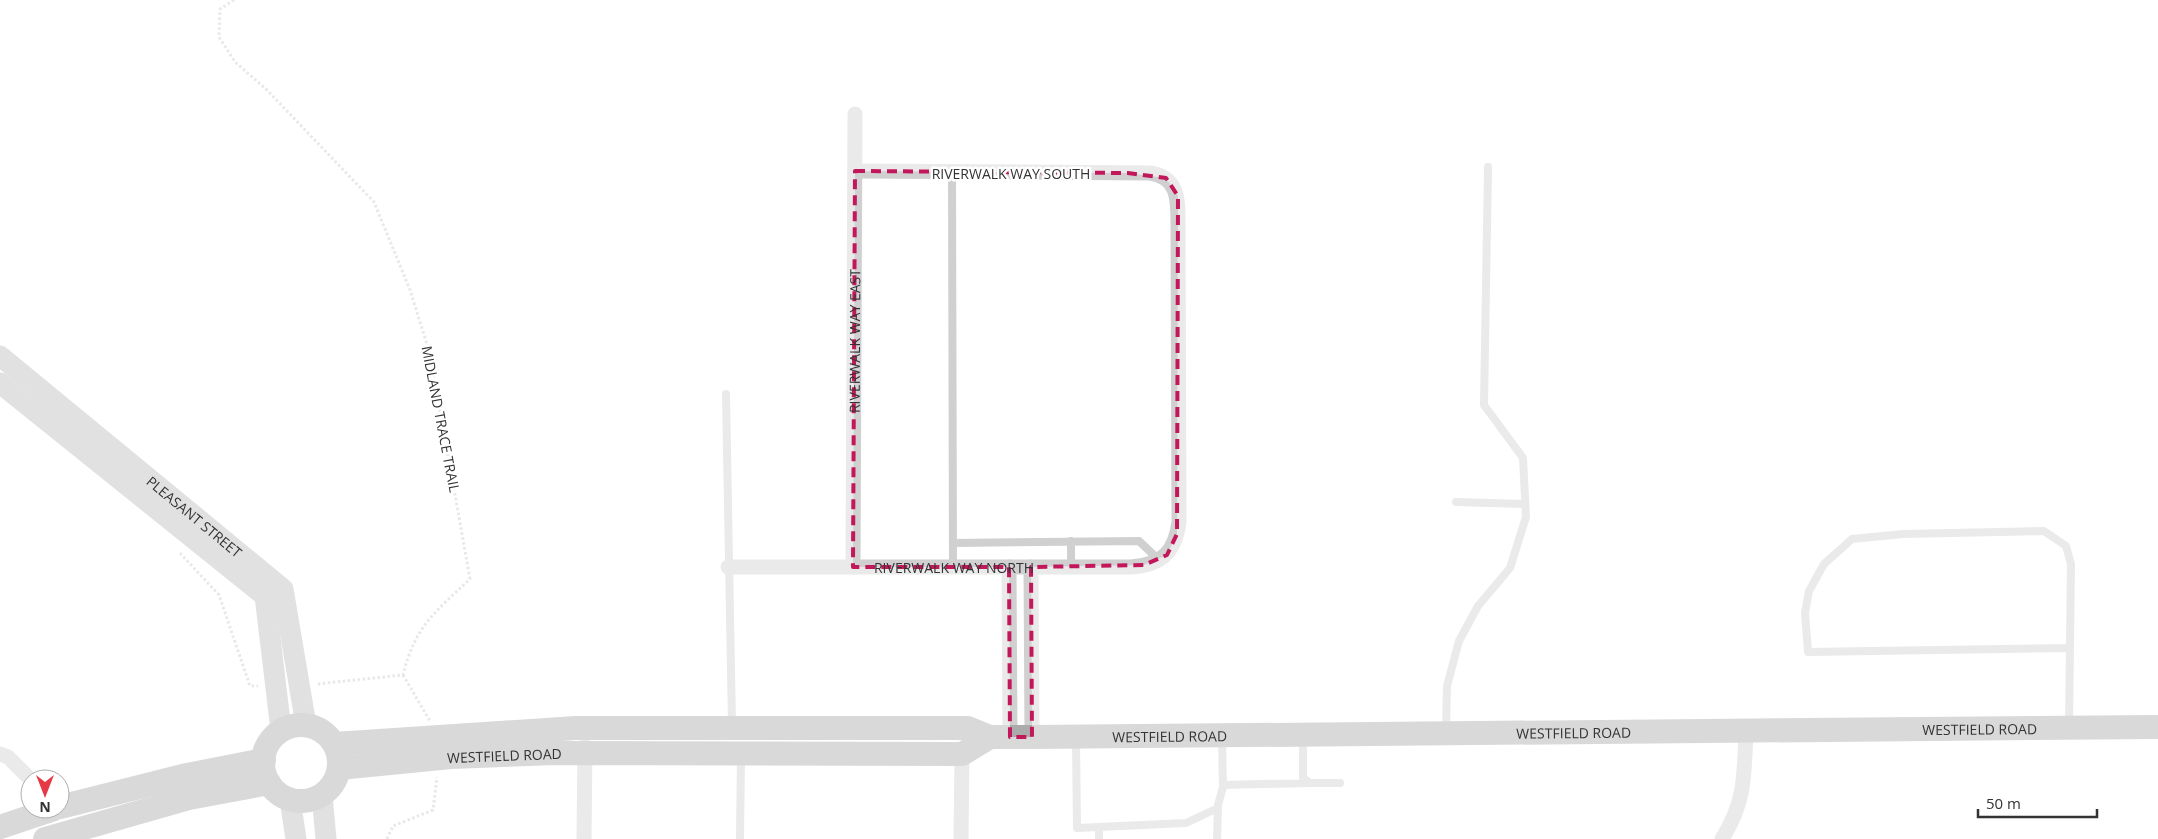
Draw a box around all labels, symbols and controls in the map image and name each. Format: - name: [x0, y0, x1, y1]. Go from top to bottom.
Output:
- street label: RIVERWALK WAY SOUTH: [932, 164, 1090, 183]
- street label: RIVERWALK WAY EAST: [844, 269, 864, 413]
- street label: MIDLAND TRACE TRAIL: [417, 344, 465, 494]
- street label: PLEASANT STREET: [143, 471, 246, 561]
- street label: RIVERWALK WAY NORTH: [874, 558, 1034, 577]
- street label: WESTFIELD ROAD: [1922, 719, 2037, 739]
- street label: WESTFIELD ROAD: [1516, 722, 1631, 742]
- street label: WESTFIELD ROAD: [1112, 726, 1227, 746]
- street label: WESTFIELD ROAD: [447, 743, 562, 767]
- north arrow: [20, 769, 70, 819]
- scale bar: [1978, 786, 2097, 818]
- text: 50 m: [1986, 793, 2021, 813]
- text: N: [39, 798, 51, 817]

